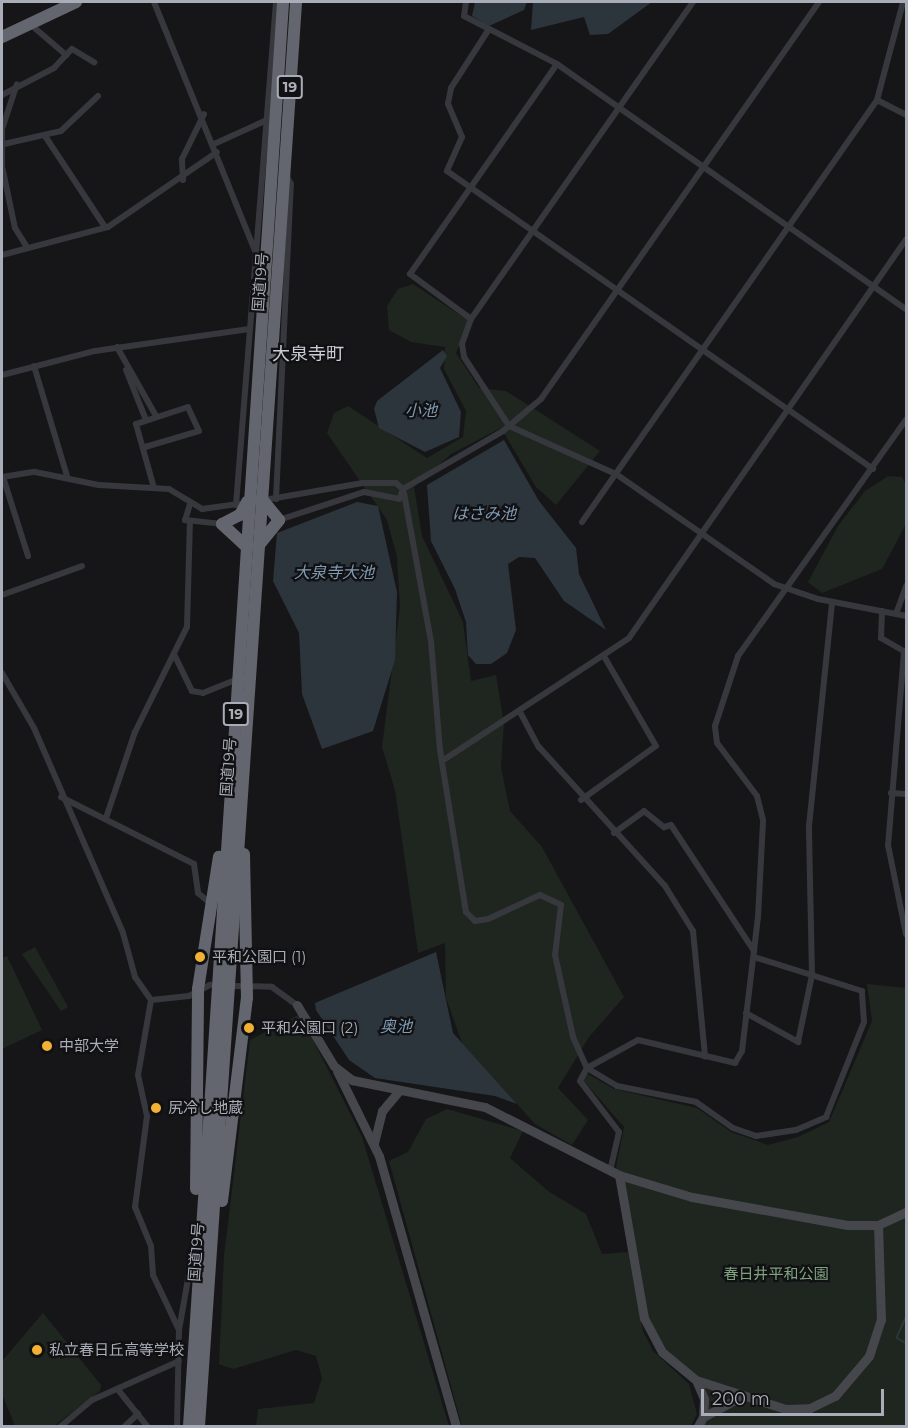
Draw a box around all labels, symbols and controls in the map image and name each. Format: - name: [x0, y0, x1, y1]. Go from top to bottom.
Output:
- road number: 19: [276, 76, 304, 98]
- street label: 国道19号: [249, 252, 271, 312]
- district label: 大泉寺町: [272, 343, 344, 365]
- water label: 小池: [405, 401, 437, 421]
- water label: はさみ池: [452, 504, 516, 524]
- water label: 大泉寺大池: [294, 563, 374, 583]
- road number: 19: [222, 703, 250, 725]
- street label: 国道19号: [217, 737, 239, 797]
- place label: 平和公園口 (1): [212, 948, 306, 966]
- marker: 平和公園口 (1): [193, 950, 207, 964]
- water label: 奥池: [380, 1017, 412, 1037]
- place label: 平和公園口 (2): [261, 1019, 358, 1037]
- marker: 平和公園口 (2): [242, 1021, 256, 1035]
- place label: 中部大学: [59, 1037, 119, 1055]
- marker: 中部大学: [40, 1039, 54, 1053]
- place label: 尻冷し地蔵: [168, 1099, 243, 1117]
- marker: 尻冷し地蔵: [149, 1101, 163, 1115]
- street label: 国道19号: [185, 1222, 207, 1282]
- park label: 春日井平和公園: [724, 1265, 828, 1283]
- place label: 私立春日丘高等学校: [49, 1341, 184, 1359]
- marker: 私立春日丘高等学校: [30, 1343, 44, 1357]
- scale bar: [704, 1377, 887, 1415]
- text: 200 m: [712, 1388, 770, 1410]

